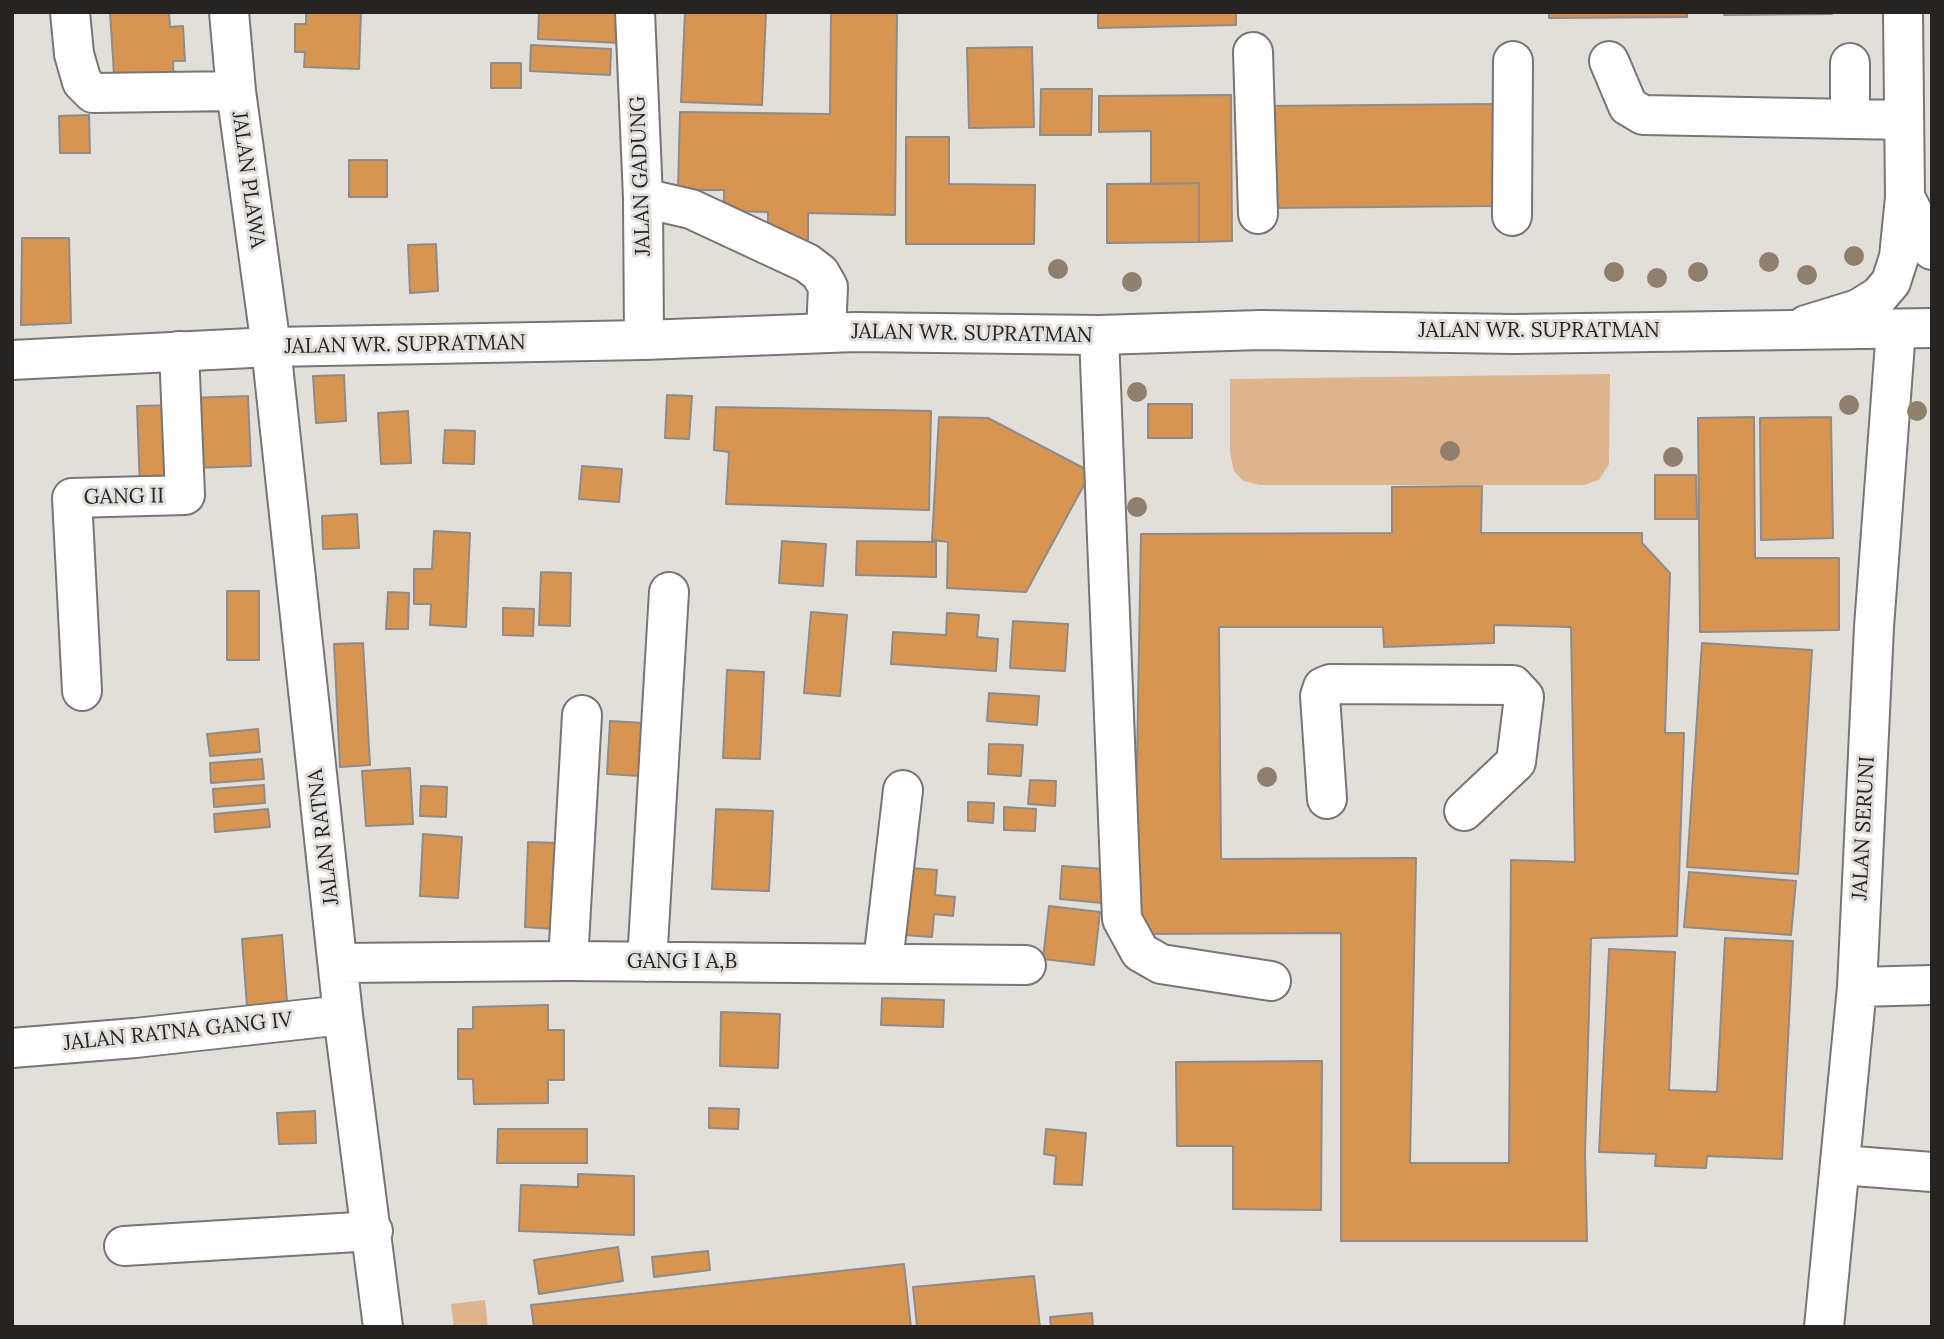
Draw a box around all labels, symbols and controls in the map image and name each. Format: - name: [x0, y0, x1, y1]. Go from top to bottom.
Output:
- street label: JALAN GADUNG: [626, 96, 656, 256]
- street label: JALAN PLAWA: [226, 110, 270, 250]
- street label: JALAN WR. SUPRATMAN: [1418, 318, 1660, 344]
- street label: JALAN WR. SUPRATMAN: [851, 319, 1093, 349]
- street label: JALAN WR. SUPRATMAN: [284, 330, 526, 360]
- street label: GANG II: [83, 484, 165, 510]
- street label: JALAN SERUNI: [1848, 755, 1880, 901]
- street label: JALAN RATNA: [303, 767, 345, 907]
- street label: GANG I A,B: [627, 949, 737, 975]
- street label: JALAN RATNA GANG IV: [62, 1007, 294, 1057]

